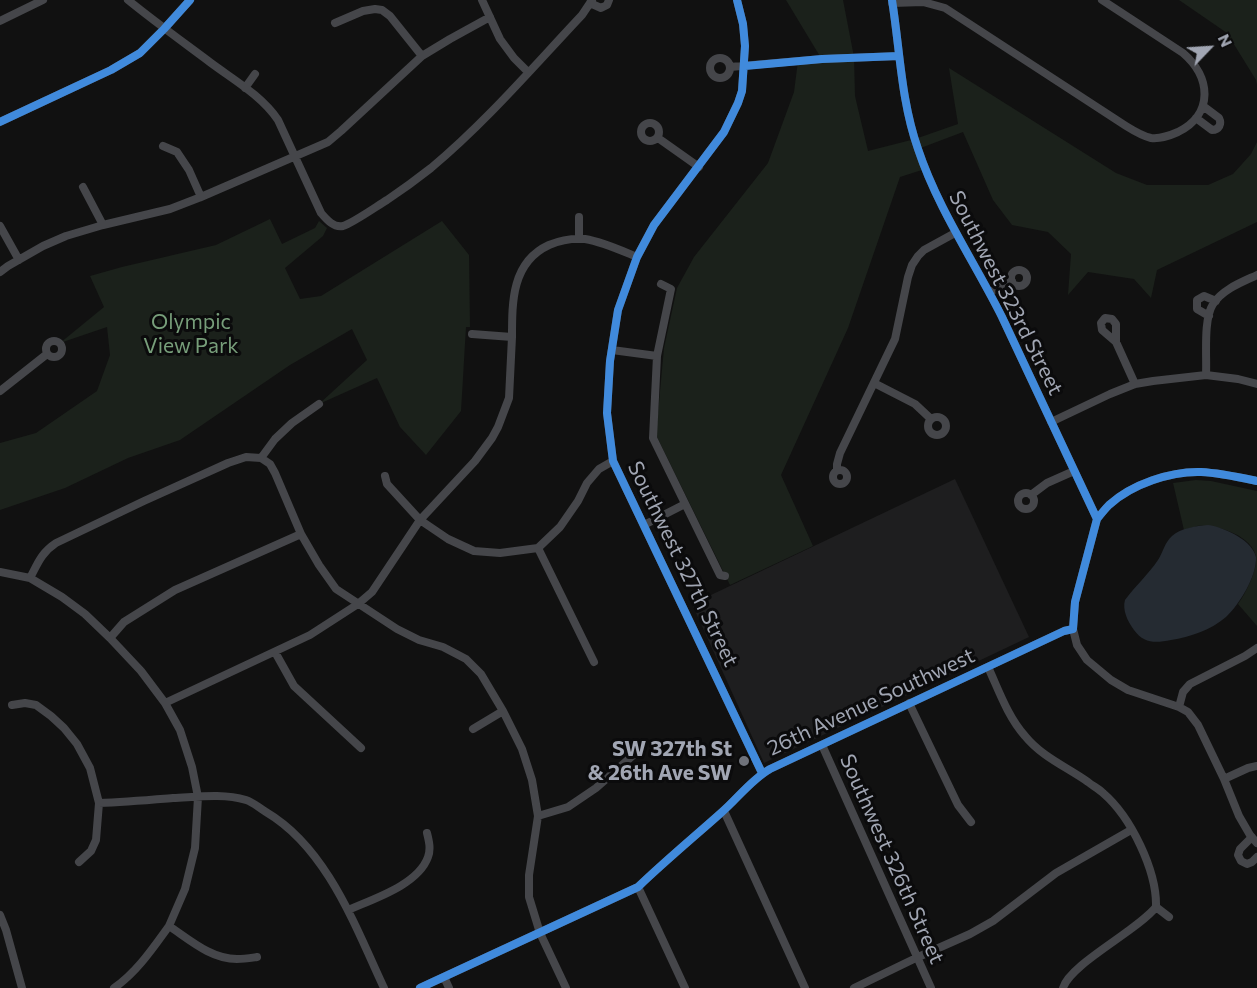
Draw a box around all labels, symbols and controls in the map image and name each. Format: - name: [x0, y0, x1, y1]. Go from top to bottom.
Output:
- north arrow: [1179, 18, 1239, 78]
- text: N: [1215, 31, 1237, 50]
- street label: Southwest 323rd Street: [944, 187, 1068, 399]
- park label: Olympic View Park: [143, 309, 239, 359]
- street label: Southwest 327th Street: [622, 457, 744, 671]
- street label: 26th Avenue Southwest: [763, 643, 979, 761]
- place label: SW 327th St & 26th Ave SW: [588, 736, 732, 786]
- street label: Southwest 326th Street: [834, 750, 950, 968]
- marker: SW 327th St & 26th Ave SW: [737, 754, 751, 768]

